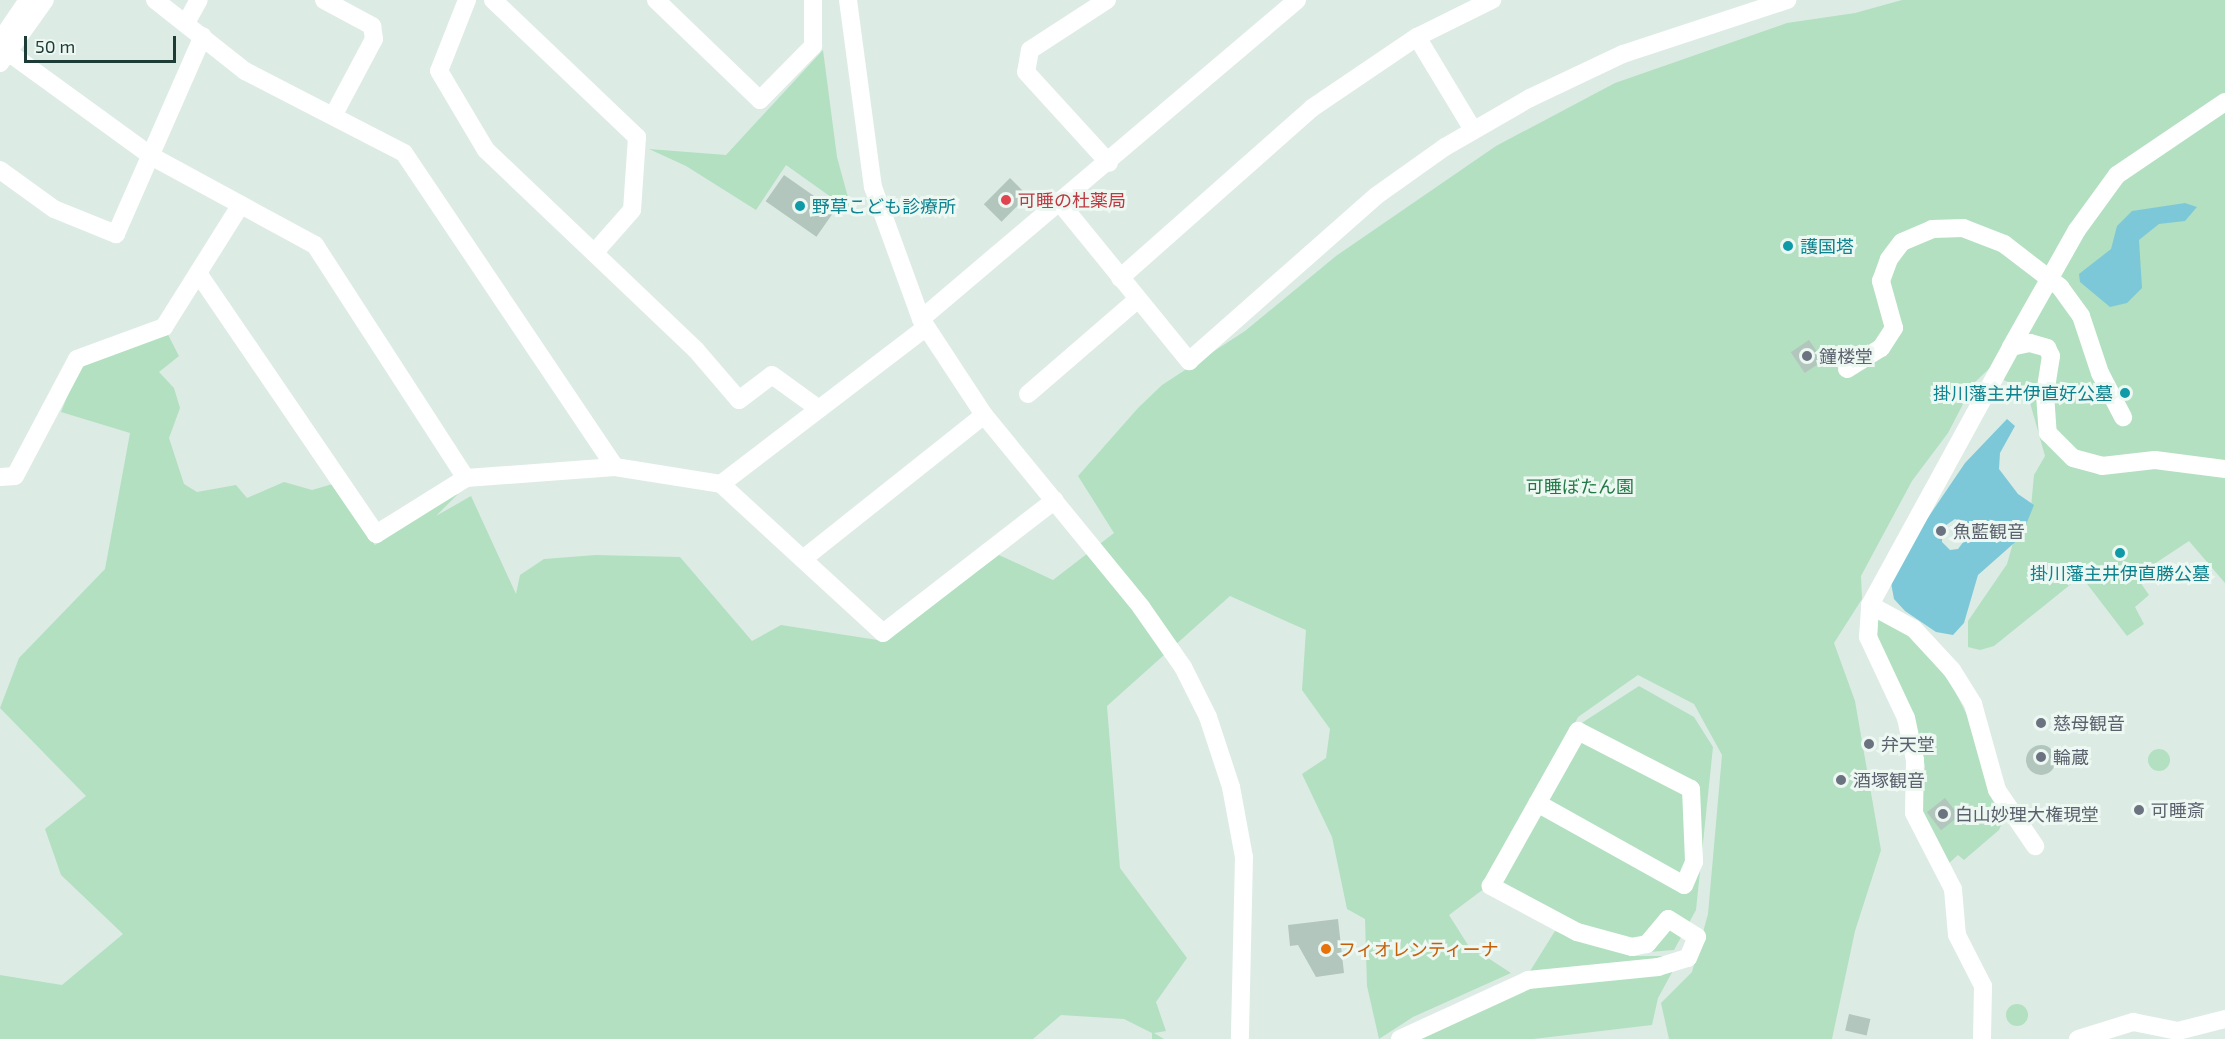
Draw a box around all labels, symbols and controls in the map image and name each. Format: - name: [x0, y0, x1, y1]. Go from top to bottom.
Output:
- scale bar: [27, 24, 178, 62]
- text: 50 m: [35, 35, 75, 57]
- place label: 可睡の杜薬局: [1018, 189, 1126, 211]
- marker: 可睡の杜薬局: [999, 193, 1013, 207]
- place label: 野草こども診療所: [812, 195, 956, 217]
- marker: 野草こども診療所: [793, 199, 807, 213]
- place label: 護国塔: [1800, 235, 1854, 257]
- marker: 護国塔: [1781, 239, 1795, 253]
- place label: 鐘楼堂: [1819, 345, 1873, 367]
- marker: 鐘楼堂: [1800, 349, 1814, 363]
- place label: 掛川藩主井伊直好公墓: [1933, 382, 2113, 404]
- marker: 掛川藩主井伊直好公墓: [2118, 386, 2132, 400]
- park label: 可睡ぼたん園: [1526, 475, 1634, 497]
- place label: 魚藍観音: [1953, 520, 2025, 542]
- marker: 魚藍観音: [1934, 524, 1948, 538]
- marker: 掛川藩主井伊直勝公墓: [2113, 546, 2127, 560]
- place label: 掛川藩主井伊直勝公墓: [2030, 562, 2210, 584]
- place label: 慈母観音: [2053, 712, 2125, 734]
- marker: 慈母観音: [2034, 716, 2048, 730]
- place label: 弁天堂: [1881, 733, 1935, 755]
- marker: 弁天堂: [1862, 737, 1876, 751]
- place label: 輪蔵: [2053, 746, 2089, 768]
- marker: 輪蔵: [2034, 750, 2048, 764]
- place label: 酒塚観音: [1853, 769, 1925, 791]
- marker: 酒塚観音: [1834, 773, 1848, 787]
- place label: 可睡斎: [2151, 799, 2205, 821]
- place label: 白山妙理大権現堂: [1955, 803, 2099, 825]
- marker: 可睡斎: [2132, 803, 2146, 817]
- marker: 白山妙理大権現堂: [1936, 807, 1950, 821]
- place label: フィオレンティーナ: [1338, 938, 1500, 960]
- marker: フィオレンティーナ: [1319, 942, 1333, 956]

